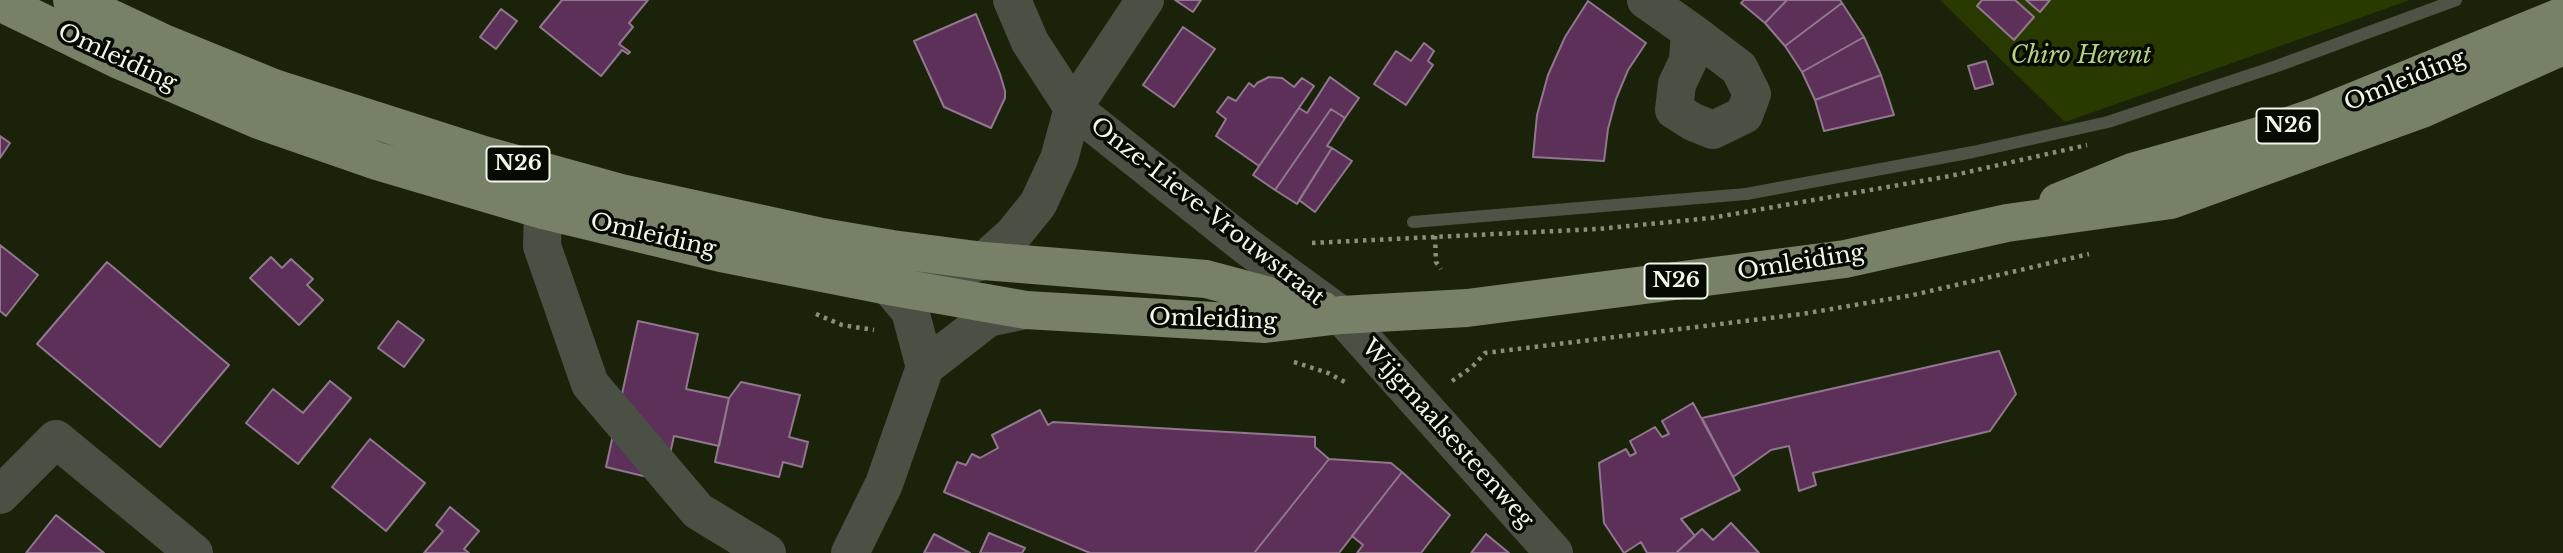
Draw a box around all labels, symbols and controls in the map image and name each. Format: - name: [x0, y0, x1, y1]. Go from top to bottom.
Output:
- street label: Omleiding: [53, 18, 181, 98]
- park label: Chiro Herent: [2011, 43, 2151, 71]
- street label: Omleiding: [2341, 44, 2469, 118]
- road number: N26: [2256, 108, 2320, 144]
- street label: Onze-Lieve-Vrouwstraat: [1085, 112, 1329, 312]
- road number: N26: [486, 146, 550, 182]
- street label: Omleiding: [588, 208, 718, 264]
- street label: Omleiding: [1736, 239, 1866, 287]
- road number: N26: [1644, 264, 1708, 298]
- street label: Omleiding: [1149, 304, 1277, 336]
- street label: Wijgmaalsesteenweg: [1355, 334, 1539, 534]

